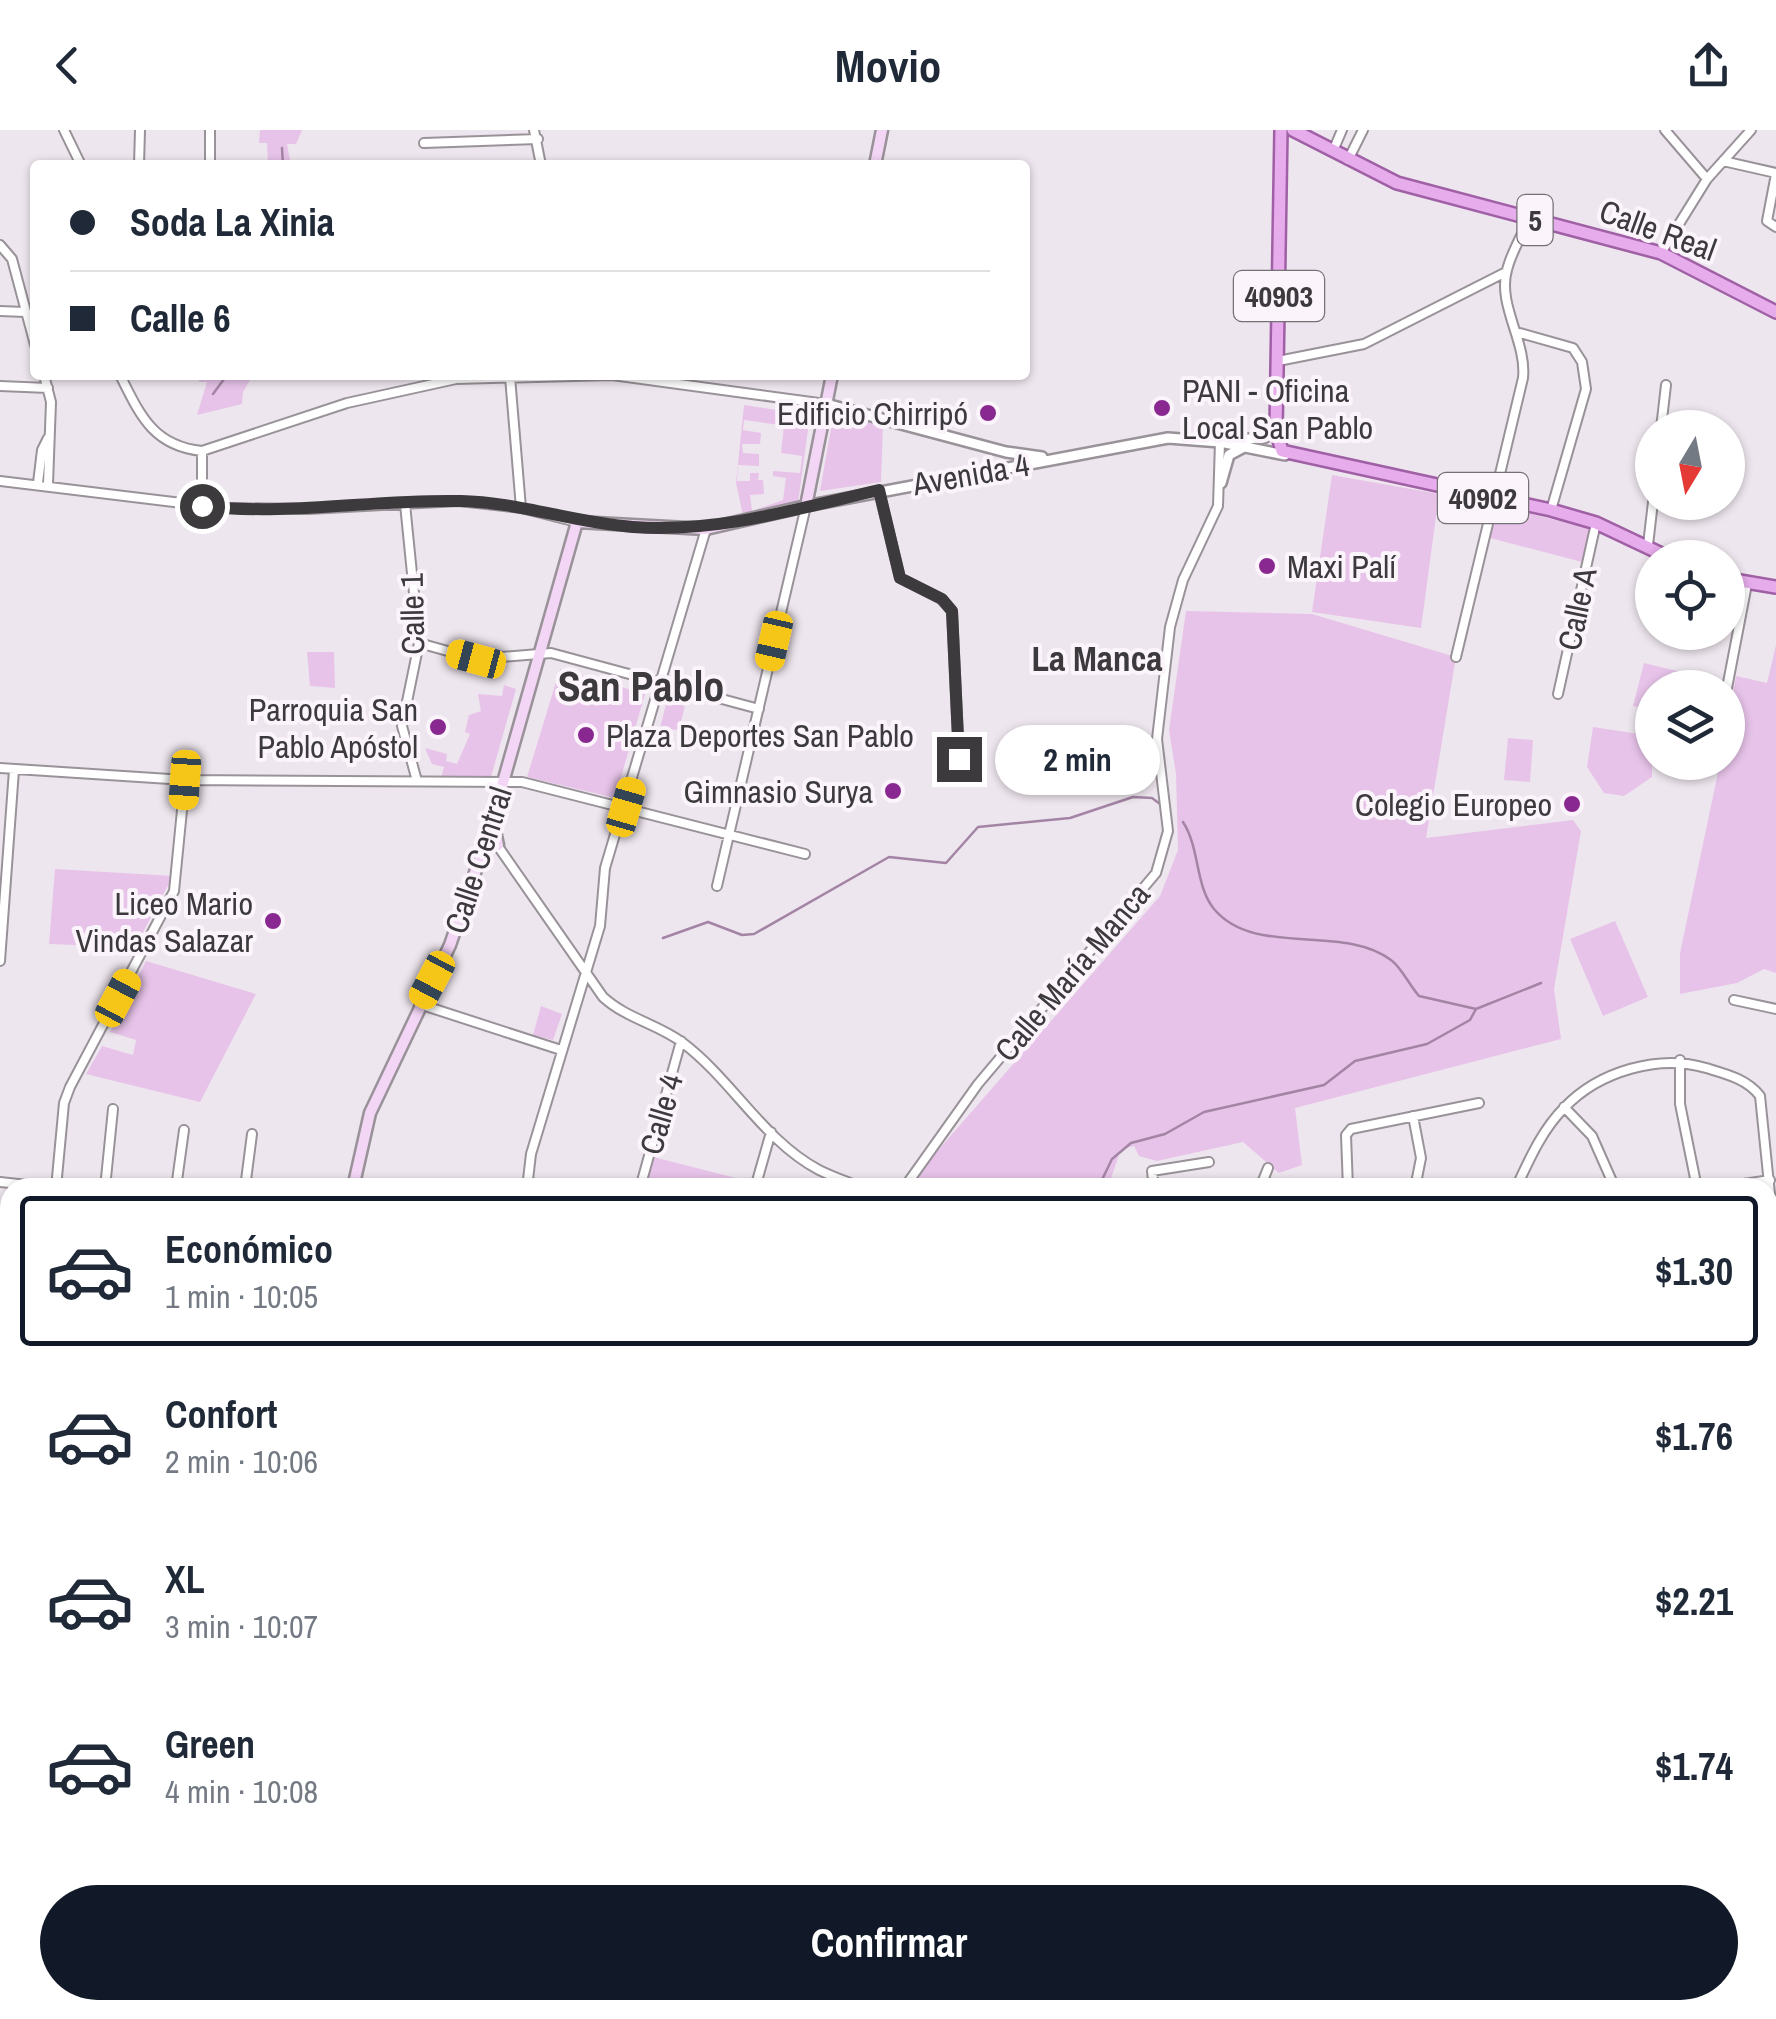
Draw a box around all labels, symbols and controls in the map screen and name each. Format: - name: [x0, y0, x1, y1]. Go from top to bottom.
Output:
- text: Movio: [835, 35, 941, 96]
- icon: back: [40, 38, 95, 93]
- icon: share: [1681, 38, 1736, 93]
- street label: Calle Real: [1594, 189, 1722, 271]
- road number: 5: [1518, 195, 1552, 245]
- text: Soda La Xinia: [130, 197, 334, 248]
- road number: 40903: [1234, 271, 1324, 321]
- text: Calle 6: [130, 293, 230, 344]
- place label: PANI - Oficina Local San Pablo: [1182, 369, 1373, 449]
- place label: Edificio Chirripó: [777, 392, 968, 435]
- marker: PANI - Oficina Local San Pablo: [1151, 397, 1173, 419]
- marker: Edificio Chirripó: [977, 402, 999, 424]
- north arrow: [1635, 410, 1745, 520]
- map controls: [1635, 410, 1745, 780]
- street label: Avenida 4: [908, 443, 1033, 506]
- road number: 40902: [1438, 473, 1528, 523]
- route start: [180, 484, 225, 529]
- button: locate: [1635, 540, 1745, 650]
- place label: Maxi Palí: [1287, 545, 1397, 588]
- marker: Maxi Palí: [1256, 555, 1278, 577]
- street label: Calle A: [1547, 563, 1607, 654]
- street label: Calle 1: [390, 572, 434, 655]
- car: [753, 608, 795, 674]
- district label: La Manca: [1032, 635, 1162, 682]
- car: [443, 637, 509, 681]
- district label: San Pablo: [558, 658, 724, 714]
- button: layers: [1635, 670, 1745, 780]
- place label: Parroquia San Pablo Apóstol: [249, 688, 418, 768]
- place label: Plaza Deportes San Pablo: [606, 714, 914, 757]
- marker: Parroquia San Pablo Apóstol: [427, 716, 449, 738]
- marker: Plaza Deportes San Pablo: [575, 724, 597, 746]
- callout: 2 min: [994, 724, 1159, 794]
- route end: [937, 737, 982, 782]
- text: 2 min: [1043, 738, 1112, 781]
- car: [168, 749, 202, 811]
- place label: Gimnasio Surya: [683, 770, 873, 813]
- car: [603, 774, 649, 840]
- marker: Gimnasio Surya: [882, 780, 904, 802]
- street label: Calle Central: [434, 781, 522, 939]
- place label: Colegio Europeo: [1355, 783, 1552, 826]
- marker: Colegio Europeo: [1561, 793, 1583, 815]
- street label: Calle María Manca: [985, 874, 1159, 1070]
- place label: Liceo Mario Vindas Salazar: [75, 882, 253, 962]
- marker: Liceo Mario Vindas Salazar: [262, 910, 284, 932]
- car: [405, 946, 459, 1014]
- car: [91, 964, 145, 1032]
- street label: Calle 4: [629, 1069, 693, 1159]
- text: Económico: [165, 1224, 333, 1275]
- icon: car: [45, 1226, 135, 1316]
- text: $1.30: [1655, 1246, 1733, 1297]
- text: 1 min · 10:05: [165, 1275, 318, 1318]
- text: Confort: [165, 1389, 277, 1440]
- icon: car: [45, 1391, 135, 1481]
- text: $1.76: [1655, 1411, 1733, 1462]
- text: 2 min · 10:06: [165, 1440, 318, 1483]
- text: XL: [165, 1554, 205, 1605]
- icon: car: [45, 1556, 135, 1646]
- text: $2.21: [1655, 1576, 1733, 1627]
- text: 3 min · 10:07: [165, 1605, 318, 1648]
- text: Green: [165, 1719, 255, 1770]
- icon: car: [45, 1721, 135, 1811]
- text: $1.74: [1655, 1741, 1733, 1792]
- text: 4 min · 10:08: [165, 1770, 318, 1813]
- button: Confirmar: [40, 1885, 1738, 2000]

